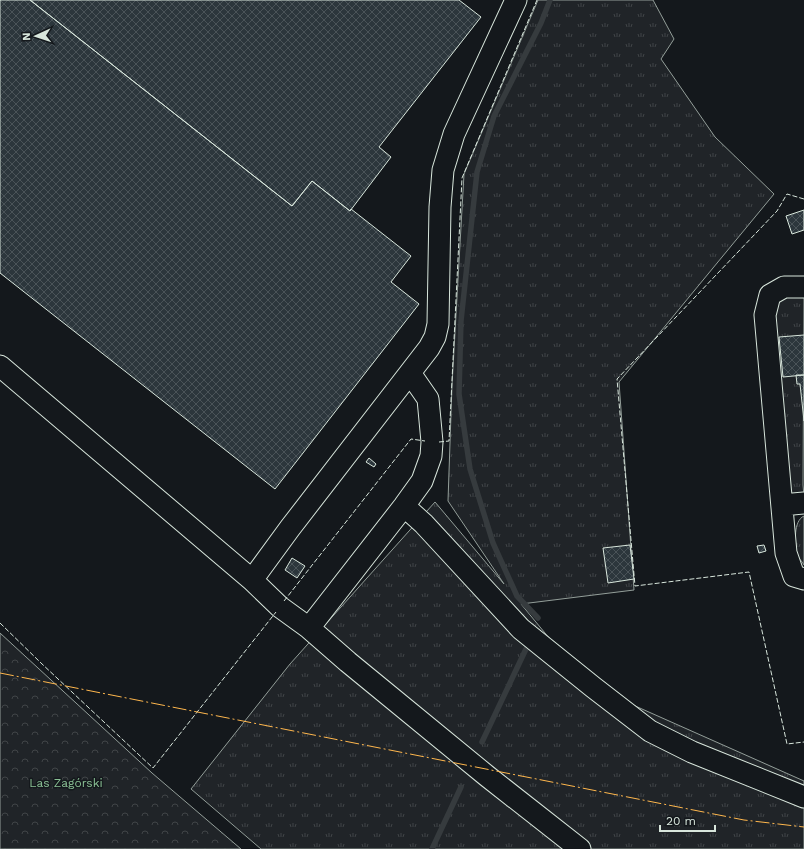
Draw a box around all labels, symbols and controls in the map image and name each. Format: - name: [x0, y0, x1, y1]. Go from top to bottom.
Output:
- north arrow: [16, 16, 56, 56]
- text: N: [20, 32, 33, 41]
- park label: Las Zagórski: [29, 776, 103, 790]
- scale bar: [660, 807, 715, 833]
- text: 20 m: [666, 814, 696, 828]

